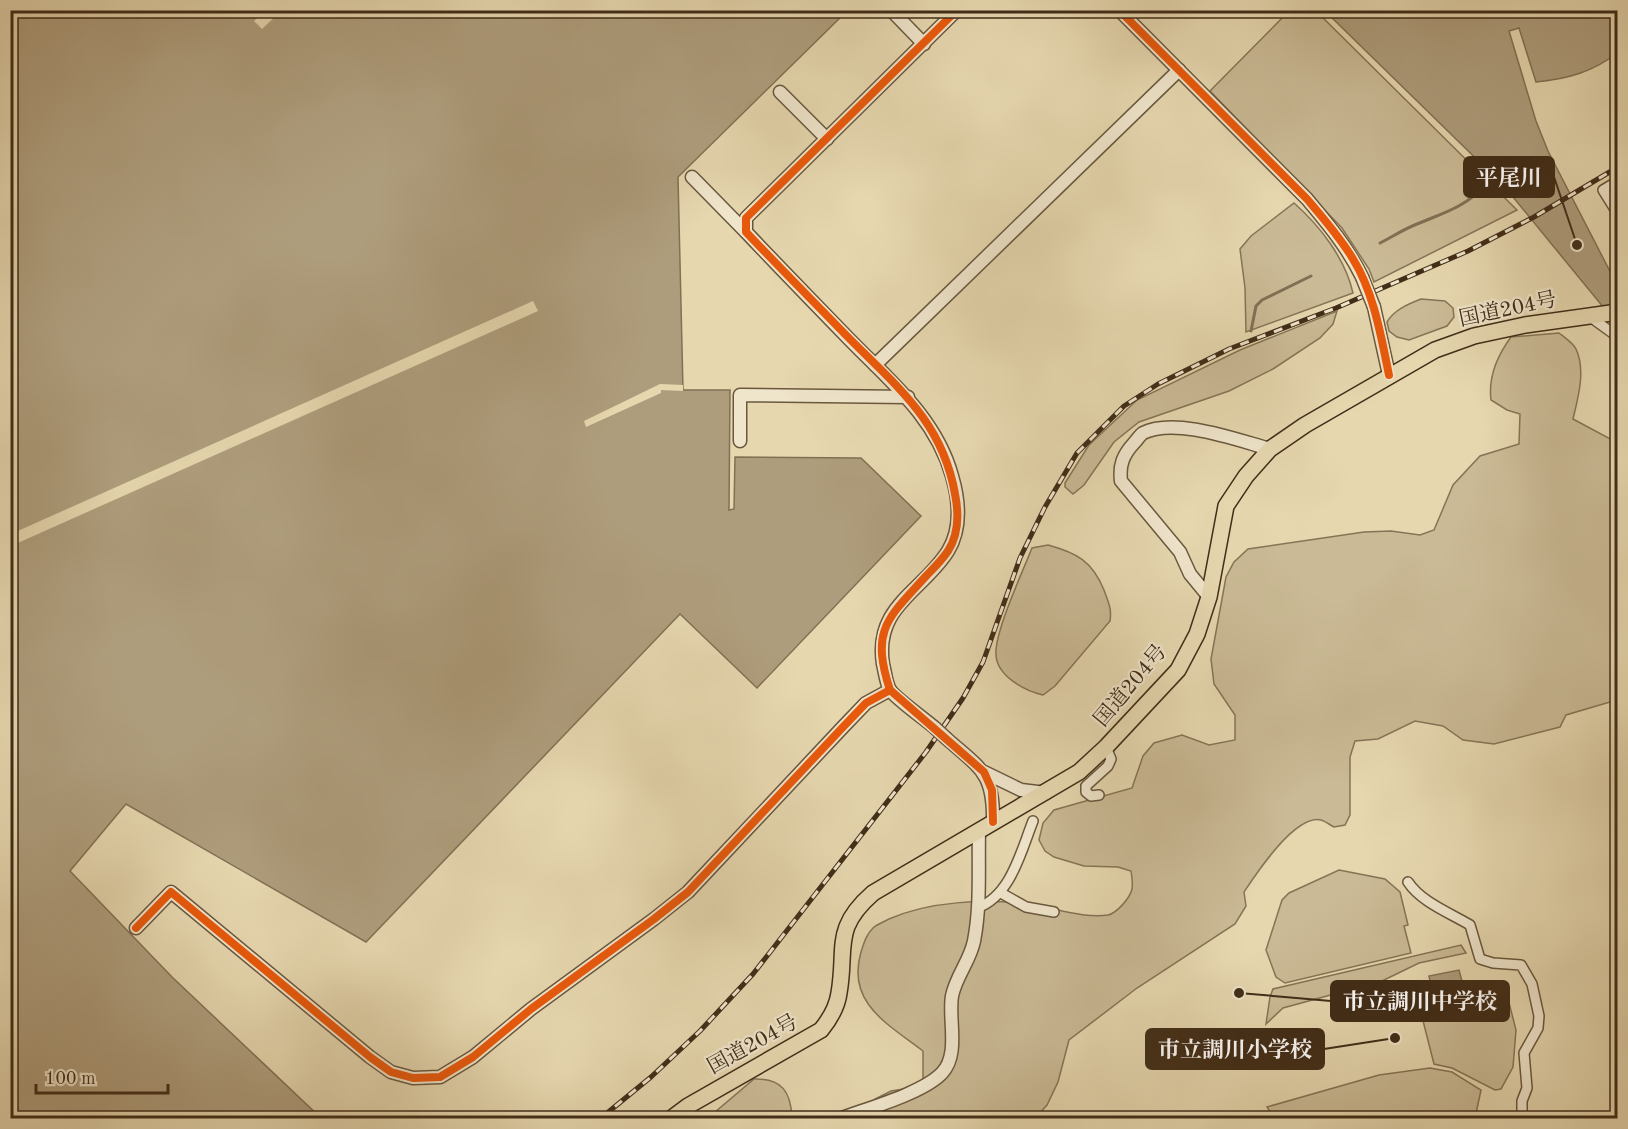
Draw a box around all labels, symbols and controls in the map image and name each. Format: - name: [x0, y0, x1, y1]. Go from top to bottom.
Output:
- callout: 平尾川: [1464, 157, 1554, 197]
- text: 平尾川: [1476, 166, 1542, 190]
- street label: 国道204号: [1457, 287, 1559, 331]
- street label: 国道204号: [1089, 640, 1171, 731]
- callout: 市立調川中学校: [1331, 981, 1509, 1021]
- text: 市立調川中学校: [1343, 990, 1497, 1014]
- street label: 国道204号: [703, 1010, 802, 1078]
- callout: 市立調川小学校: [1146, 1029, 1324, 1069]
- text: 市立調川小学校: [1158, 1038, 1312, 1062]
- scale bar: [36, 1057, 168, 1095]
- text: 100 m: [45, 1070, 96, 1088]

